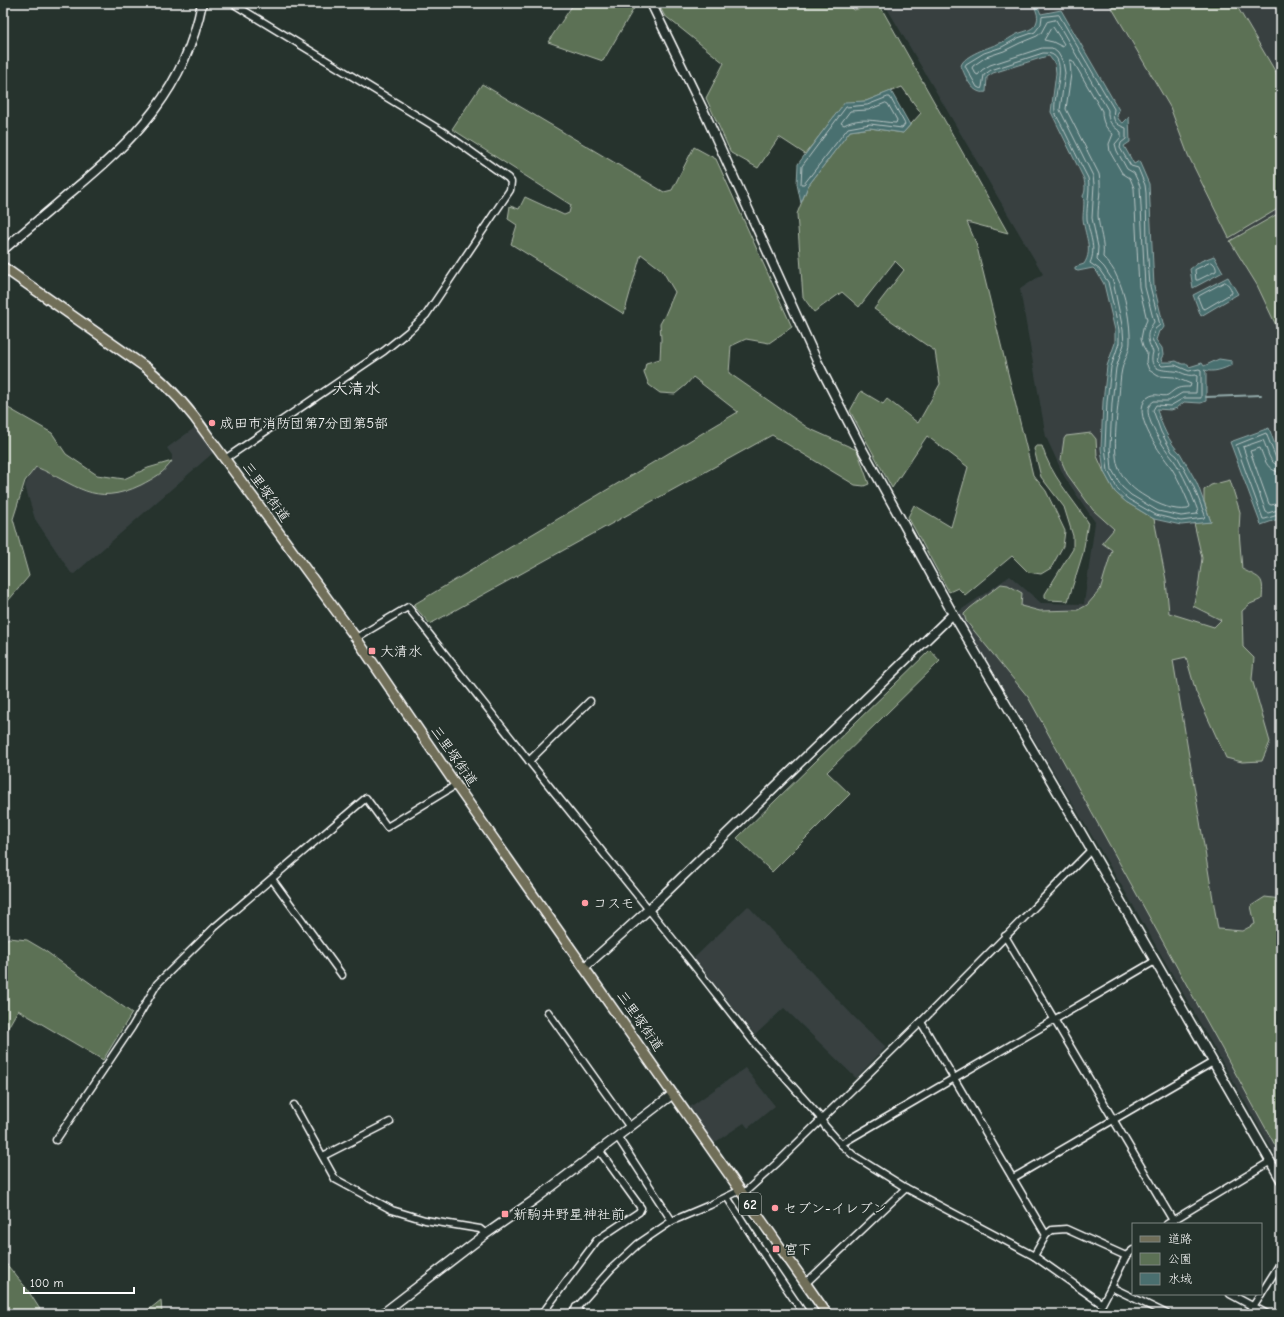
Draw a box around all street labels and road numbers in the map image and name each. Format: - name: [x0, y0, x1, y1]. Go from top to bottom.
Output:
- street label: 三里塚街道: [239, 459, 293, 525]
- street label: 三里塚街道: [427, 722, 481, 790]
- street label: 三里塚街道: [613, 987, 667, 1055]
- road number: 62: [739, 1193, 761, 1215]

